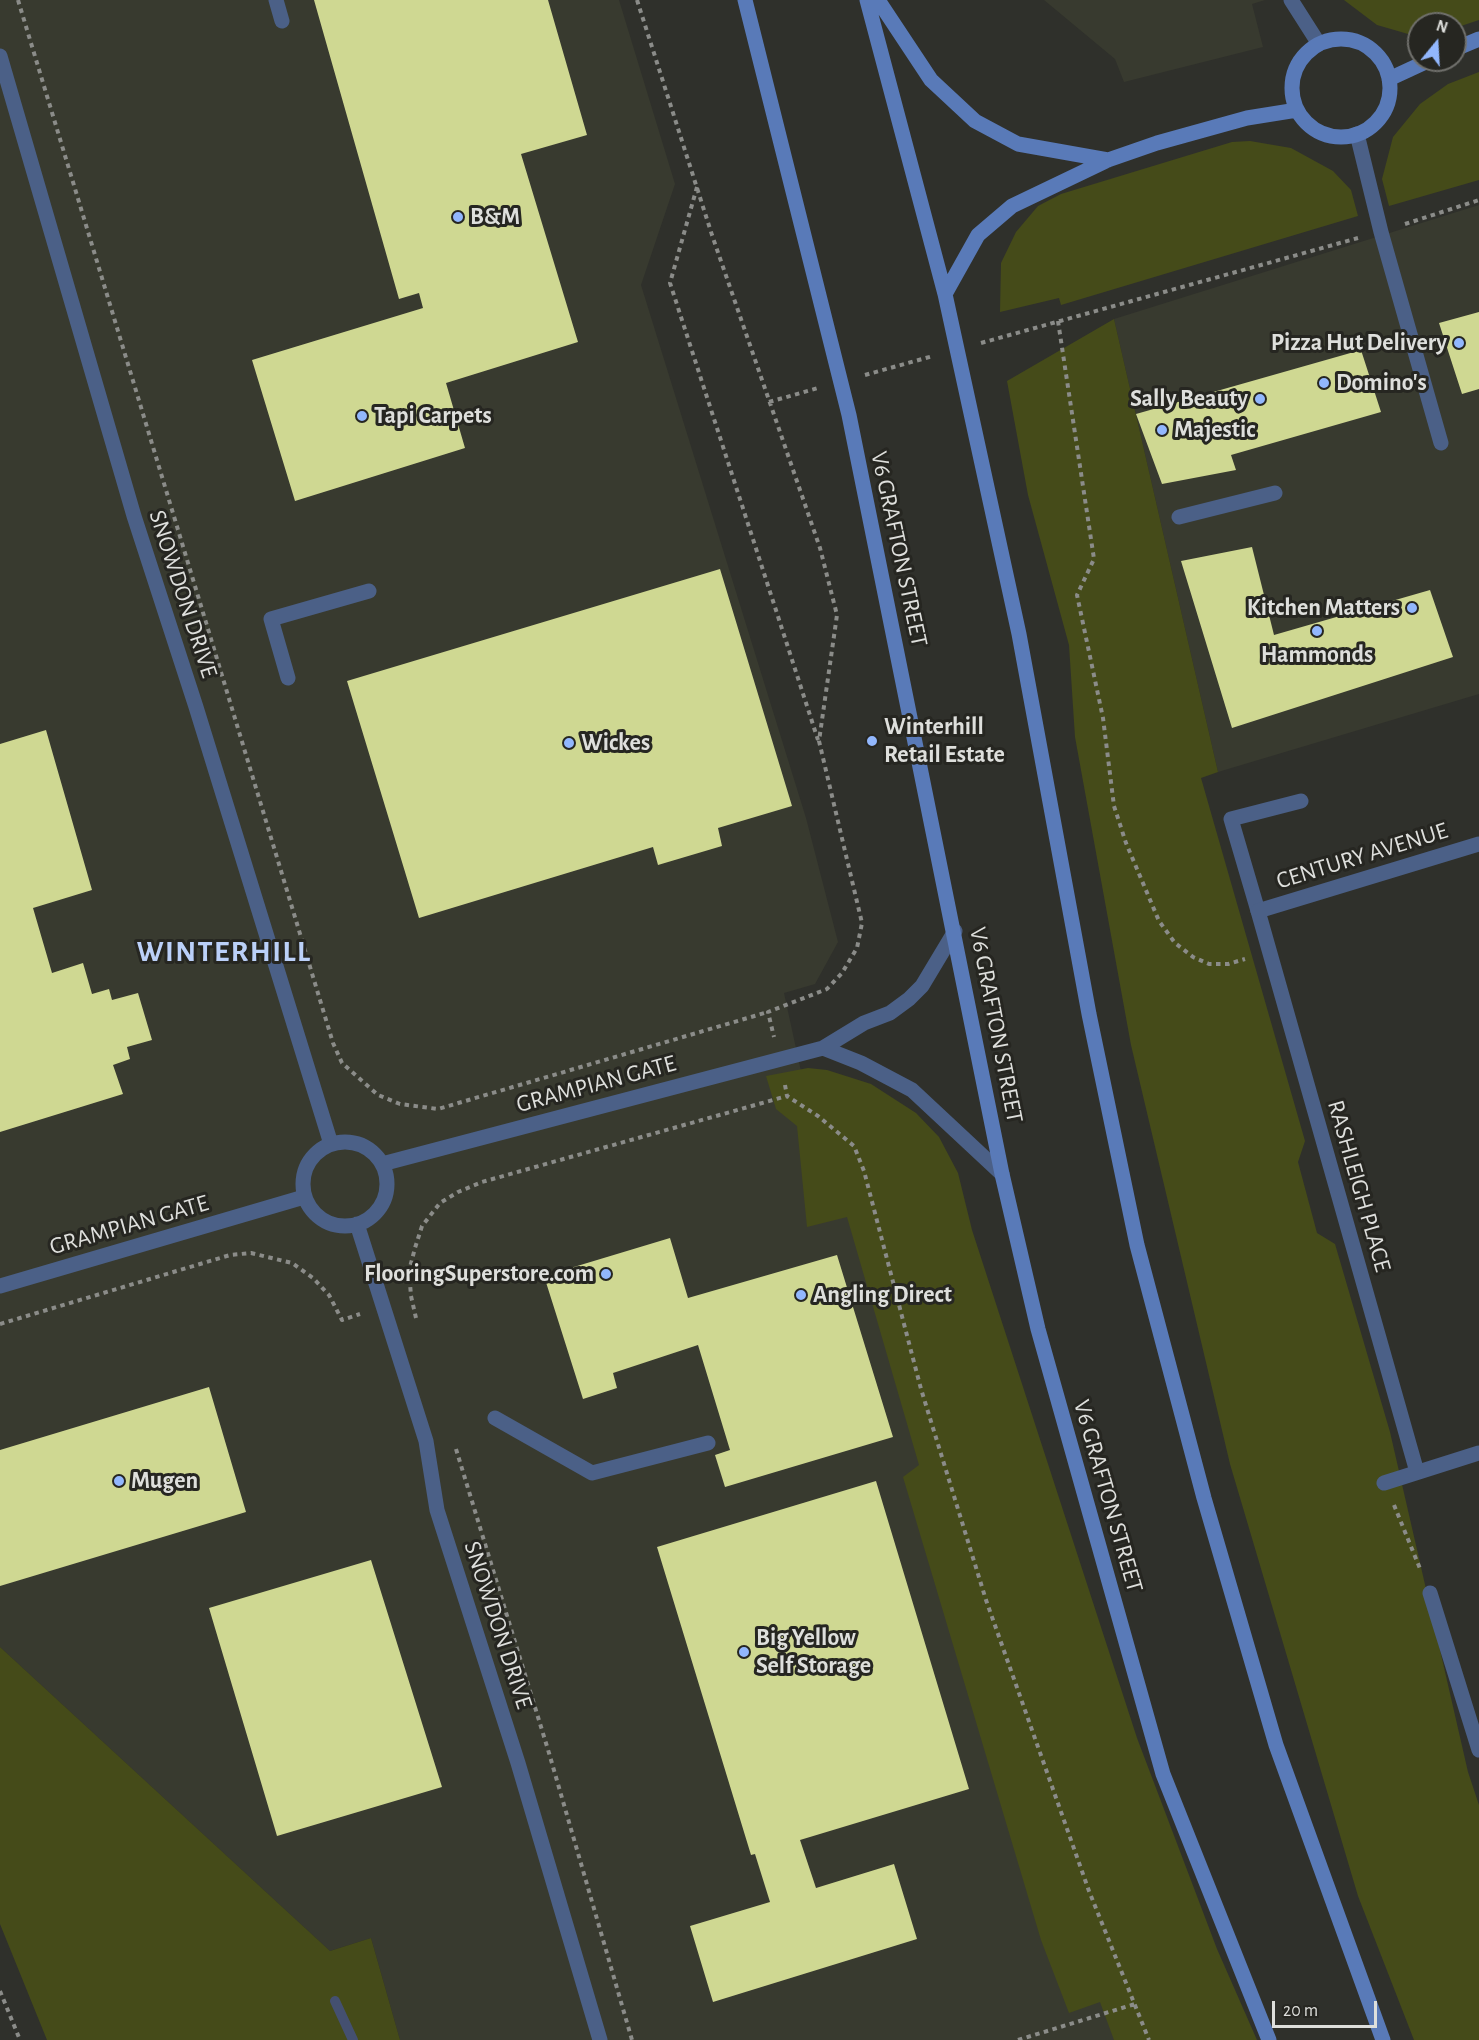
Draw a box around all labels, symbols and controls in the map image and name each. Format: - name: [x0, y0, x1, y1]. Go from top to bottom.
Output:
- north arrow: [1407, 12, 1467, 72]
- text: N: [1434, 17, 1450, 36]
- place label: B&M: [470, 203, 520, 231]
- marker: B&M: [451, 210, 465, 224]
- place label: Pizza Hut Delivery: [1271, 329, 1447, 357]
- marker: Pizza Hut Delivery: [1452, 336, 1466, 350]
- place label: Domino's: [1336, 369, 1427, 397]
- marker: Domino's: [1317, 376, 1331, 390]
- place label: Sally Beauty: [1130, 385, 1248, 413]
- marker: Sally Beauty: [1253, 392, 1267, 406]
- place label: Tapi Carpets: [374, 402, 492, 430]
- marker: Tapi Carpets: [355, 409, 369, 423]
- place label: Majestic: [1174, 416, 1255, 444]
- marker: Majestic: [1155, 423, 1169, 437]
- street label: V6 GRAFTON STREET: [864, 449, 934, 649]
- street label: SNOWDON DRIVE: [142, 507, 224, 681]
- place label: Kitchen Matters: [1247, 594, 1400, 622]
- marker: Kitchen Matters: [1405, 601, 1419, 615]
- marker: Hammonds: [1310, 624, 1324, 638]
- place label: Hammonds: [1261, 641, 1373, 669]
- place label: Winterhill Retail Estate: [884, 713, 1005, 769]
- place label: Wickes: [581, 729, 650, 757]
- marker: Winterhill Retail Estate: [865, 734, 879, 748]
- marker: Wickes: [562, 736, 576, 750]
- street label: CENTURY AVENUE: [1273, 816, 1451, 896]
- street label: V6 GRAFTON STREET: [963, 925, 1029, 1125]
- district label: WINTERHILL: [136, 934, 312, 970]
- street label: GRAMPIAN GATE: [513, 1049, 679, 1119]
- street label: RASHLEIGH PLACE: [1321, 1097, 1397, 1275]
- street label: GRAMPIAN GATE: [46, 1189, 212, 1261]
- place label: FlooringSuperstore.com: [364, 1260, 594, 1288]
- marker: FlooringSuperstore.com: [599, 1267, 613, 1281]
- place label: Angling Direct: [813, 1281, 952, 1309]
- marker: Angling Direct: [794, 1288, 808, 1302]
- street label: V6 GRAFTON STREET: [1067, 1397, 1149, 1595]
- place label: Mugen: [131, 1467, 198, 1495]
- marker: Mugen: [112, 1474, 126, 1488]
- street label: SNOWDON DRIVE: [457, 1538, 539, 1712]
- place label: Big Yellow Self Storage: [756, 1624, 871, 1680]
- marker: Big Yellow Self Storage: [737, 1645, 751, 1659]
- scale bar: [1275, 1989, 1380, 2027]
- text: 20 m: [1283, 2002, 1318, 2020]

